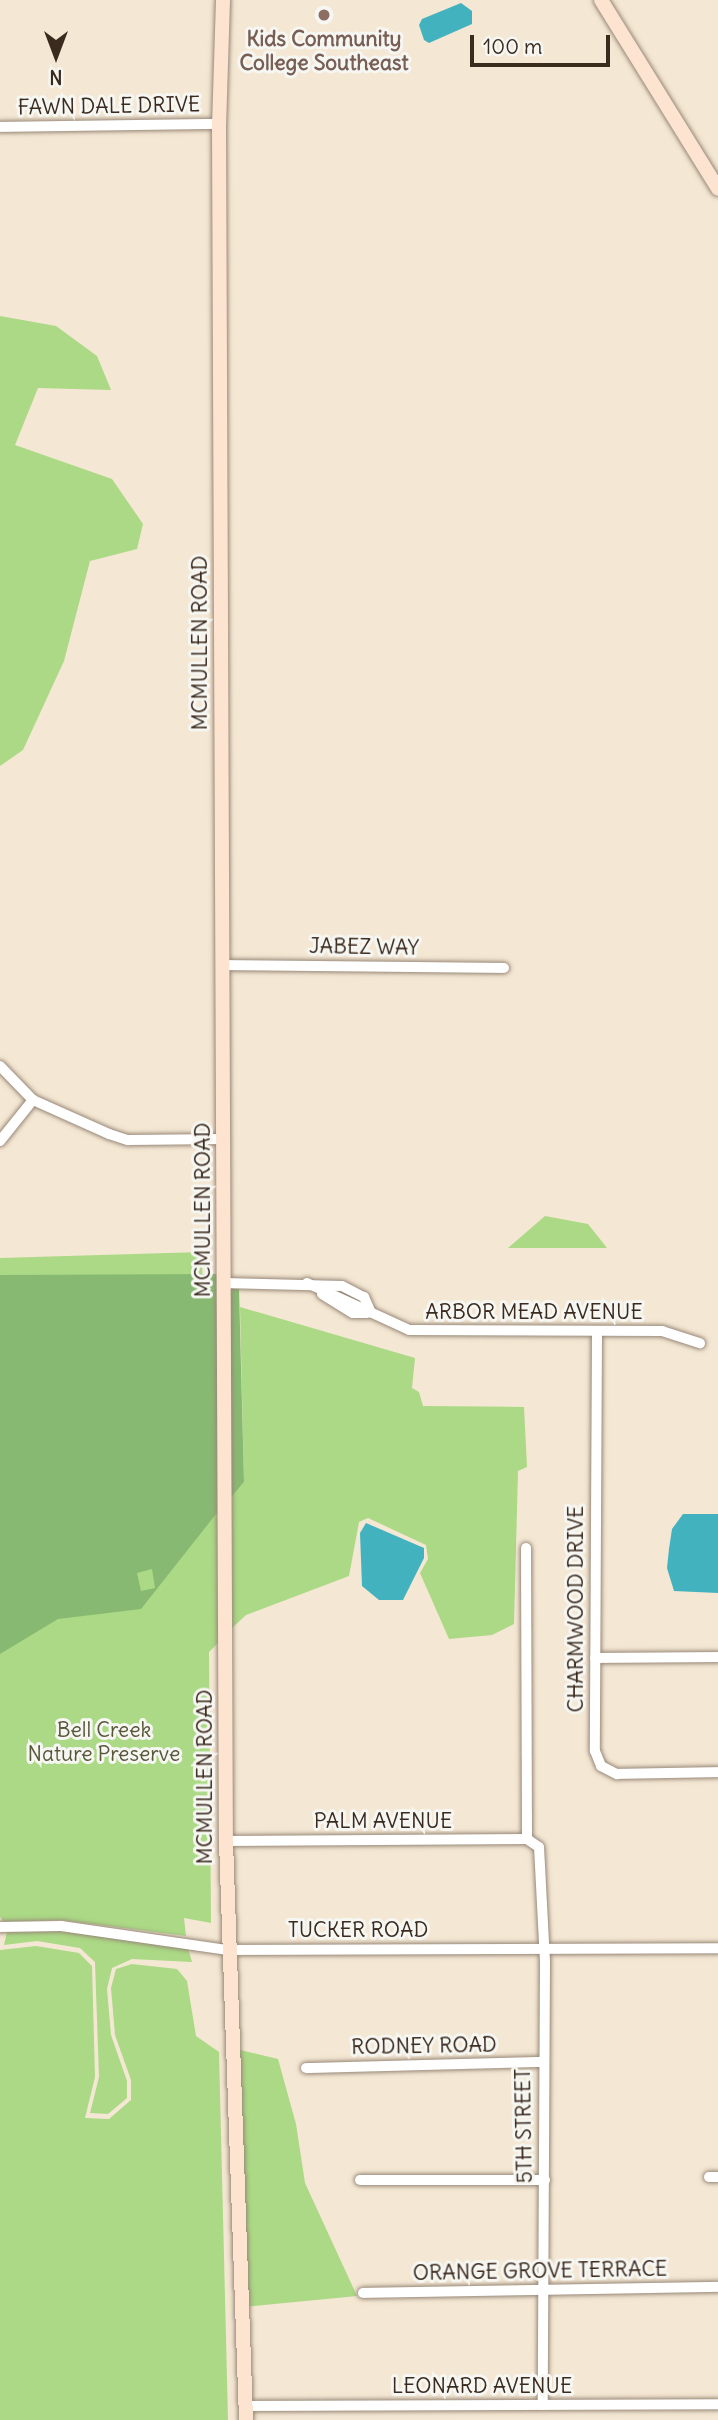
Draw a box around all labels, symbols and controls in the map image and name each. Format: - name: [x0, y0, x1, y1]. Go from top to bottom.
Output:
- marker: Kids Community College Southeast: [316, 7, 332, 23]
- north arrow: [21, 21, 91, 91]
- scale bar: [473, 21, 613, 65]
- place label: Kids Community College Southeast: [239, 26, 409, 76]
- text: 100 m: [483, 33, 542, 60]
- text: N: [49, 65, 63, 89]
- street label: FAWN DALE DRIVE: [18, 92, 200, 120]
- street label: MCMULLEN ROAD: [187, 556, 213, 730]
- street label: JABEZ WAY: [309, 933, 419, 961]
- street label: MCMULLEN ROAD: [190, 1123, 216, 1297]
- street label: ARBOR MEAD AVENUE: [425, 1299, 643, 1325]
- street label: CHARMWOOD DRIVE: [563, 1506, 589, 1712]
- street label: MCMULLEN ROAD: [192, 1690, 218, 1864]
- park label: Bell Creek Nature Preserve: [28, 1717, 180, 1767]
- street label: PALM AVENUE: [314, 1808, 452, 1834]
- street label: TUCKER ROAD: [288, 1917, 428, 1943]
- street label: RODNEY ROAD: [351, 2032, 497, 2060]
- street label: 5TH STREET: [510, 2068, 538, 2184]
- street label: ORANGE GROVE TERRACE: [412, 2256, 668, 2286]
- street label: LEONARD AVENUE: [392, 2373, 572, 2399]

